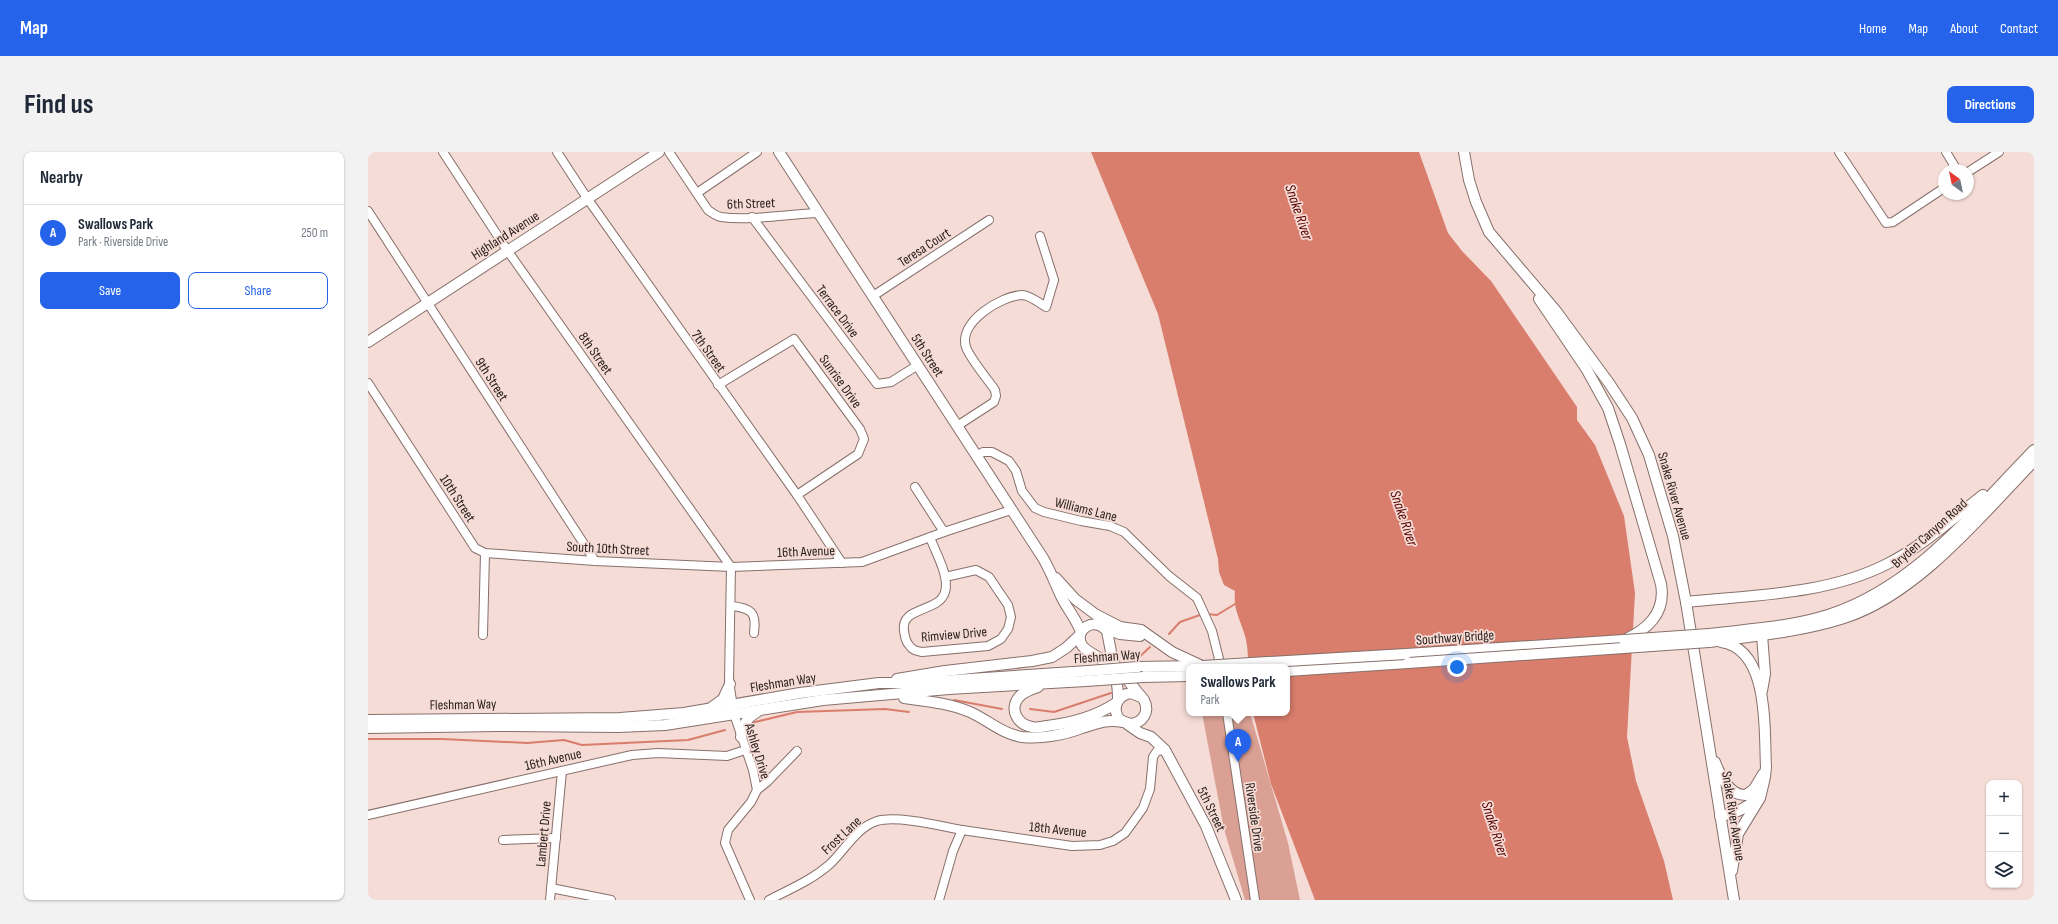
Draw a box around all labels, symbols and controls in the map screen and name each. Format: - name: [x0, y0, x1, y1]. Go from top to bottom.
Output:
- text: Map: [20, 17, 48, 40]
- text: Home: [1859, 20, 1887, 37]
- text: Map: [1909, 20, 1928, 37]
- text: About: [1950, 20, 1978, 37]
- text: Contact: [2000, 20, 2038, 37]
- button: Directions: [1947, 86, 2034, 123]
- text: Find us: [24, 88, 93, 121]
- north arrow: [1938, 164, 1974, 200]
- text: Nearby: [40, 168, 83, 188]
- water label: Snake River: [1280, 182, 1317, 243]
- street label: 6th Street: [727, 194, 775, 213]
- street label: Highland Avenue: [468, 207, 542, 264]
- text: Swallows Park: [78, 215, 153, 234]
- street label: Teresa Court: [895, 224, 954, 271]
- text: A: [50, 225, 56, 241]
- text: 250 m: [301, 225, 328, 241]
- text: Park · Riverside Drive: [78, 234, 168, 250]
- button: Save: [40, 272, 180, 309]
- button: Share: [188, 272, 328, 309]
- street label: Terrace Drive: [812, 282, 863, 341]
- street label: 7th Street: [688, 327, 730, 376]
- street label: 8th Street: [575, 329, 616, 378]
- street label: 5th Street: [907, 331, 948, 380]
- street label: Sunrise Drive: [816, 351, 866, 411]
- street label: 9th Street: [471, 354, 512, 404]
- street label: Snake River Avenue: [1654, 450, 1695, 542]
- street label: 10th Street: [436, 471, 479, 525]
- water label: Snake River: [1385, 488, 1422, 549]
- street label: Williams Lane: [1053, 494, 1119, 525]
- street label: Bryden Canyon Road: [1888, 495, 1971, 572]
- street label: South 10th Street: [566, 538, 650, 559]
- street label: 16th Avenue: [777, 542, 835, 561]
- street label: Rimview Drive: [920, 623, 988, 646]
- street label: Southway Bridge: [1415, 626, 1495, 649]
- street label: Fleshman Way: [1073, 646, 1141, 667]
- your location: [1447, 657, 1467, 677]
- popup: [1186, 664, 1290, 716]
- street label: Fleshman Way: [749, 669, 818, 696]
- text: Swallows Park: [1200, 673, 1276, 692]
- text: Park: [1200, 692, 1219, 708]
- street label: Fleshman Way: [430, 695, 497, 714]
- street label: Ashley Drive: [741, 720, 774, 781]
- pin: A: [1225, 729, 1251, 762]
- street label: 16th Avenue: [523, 745, 583, 774]
- street label: Snake River Avenue: [1718, 770, 1749, 862]
- map controls: [1986, 780, 2022, 888]
- button: +: [1986, 780, 2022, 816]
- street label: Riverside Drive: [1241, 781, 1268, 853]
- street label: 5th Street: [1193, 784, 1230, 834]
- water label: Snake River: [1477, 799, 1513, 860]
- street label: Lambert Drive: [532, 800, 555, 868]
- street label: Frost Lane: [818, 813, 865, 858]
- button: −: [1986, 816, 2022, 852]
- street label: 18th Avenue: [1028, 818, 1088, 841]
- button: layers: [1986, 852, 2022, 888]

